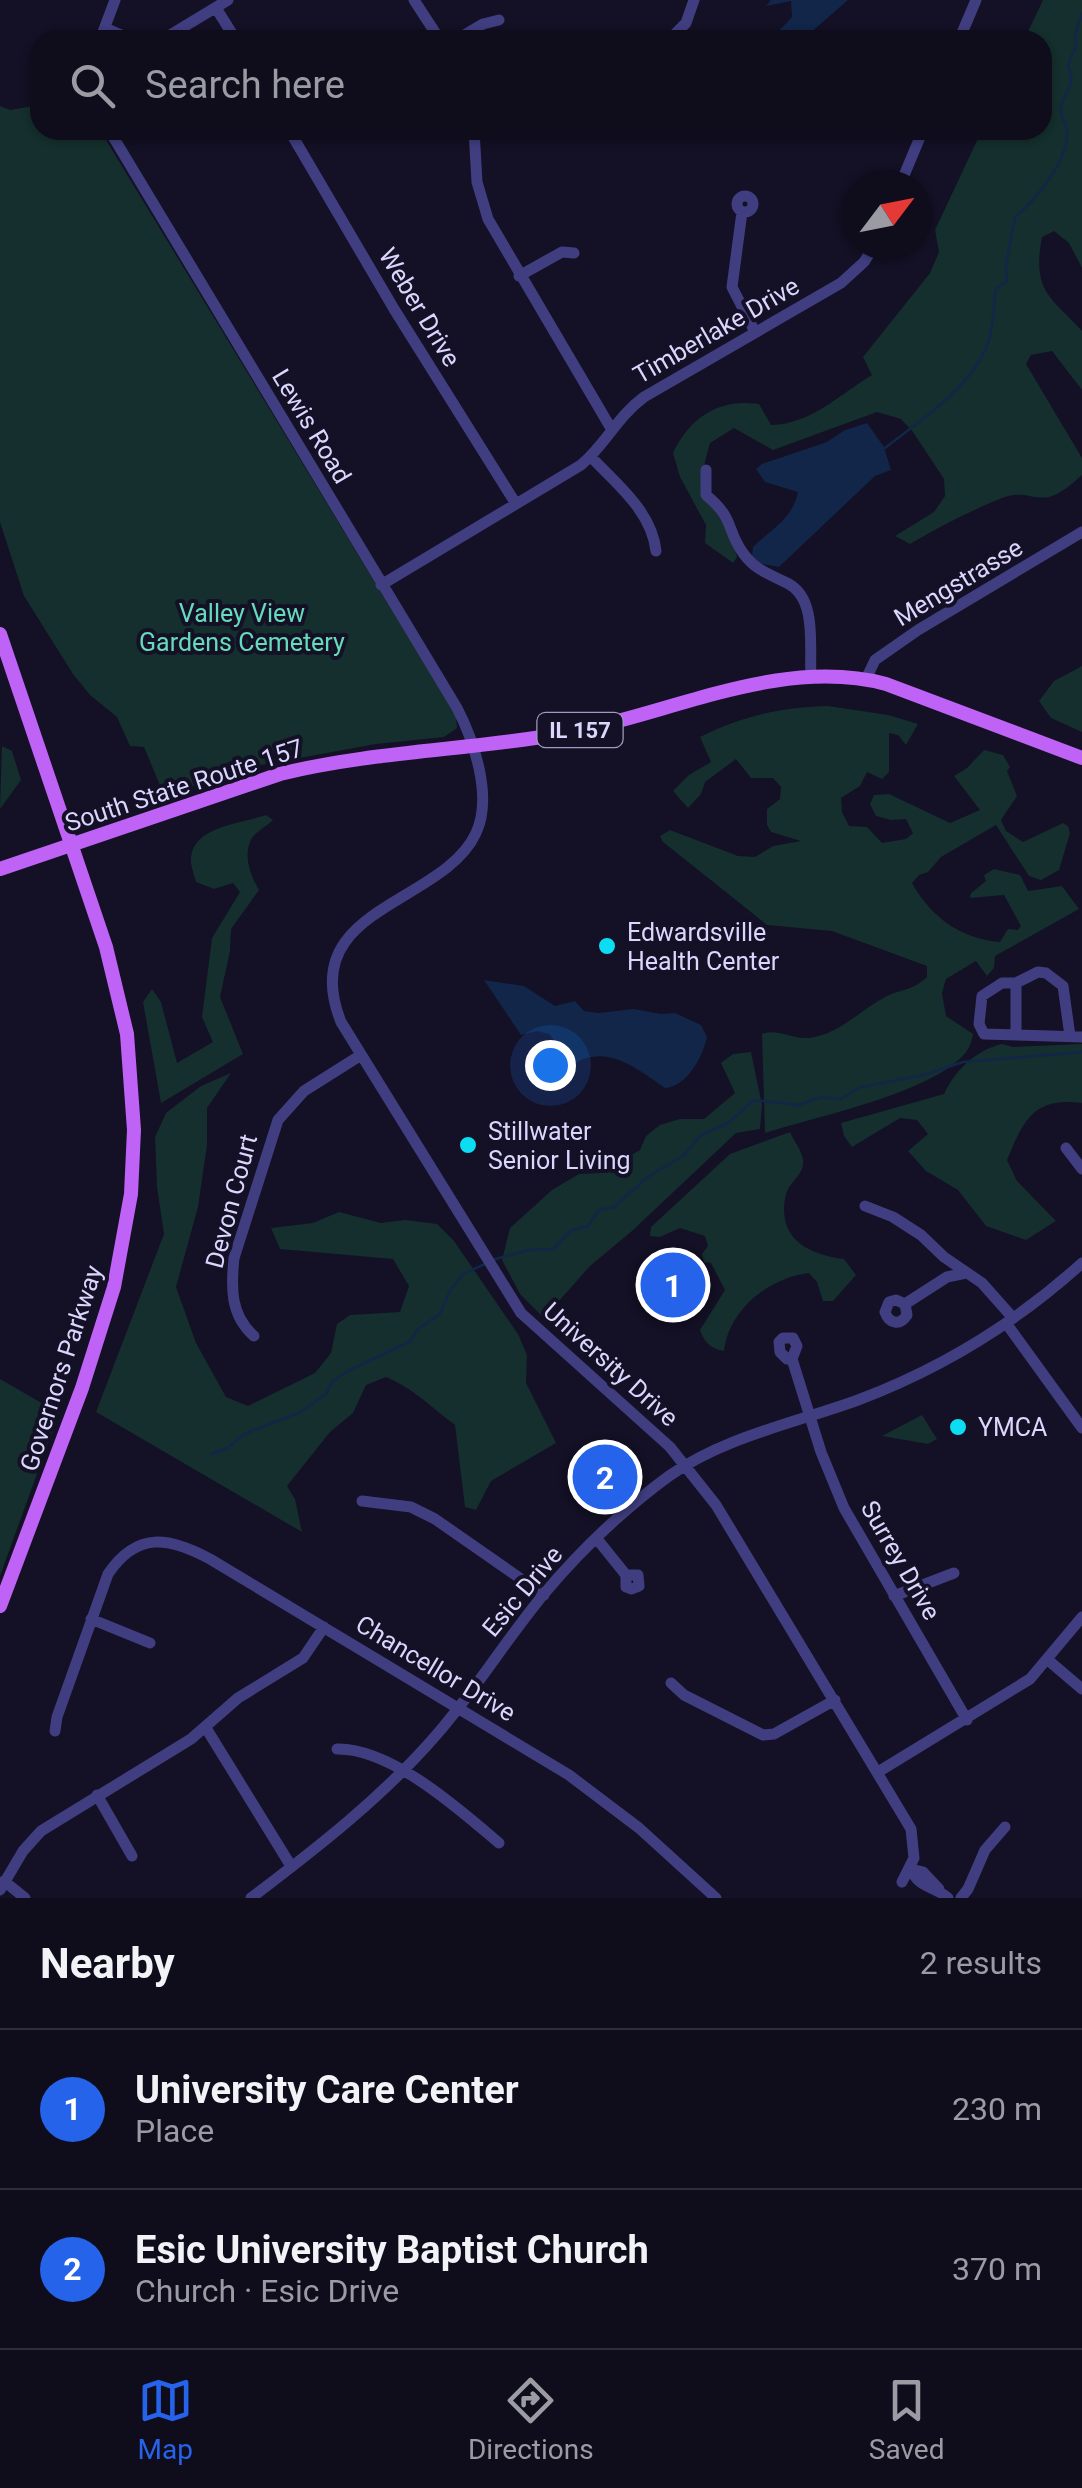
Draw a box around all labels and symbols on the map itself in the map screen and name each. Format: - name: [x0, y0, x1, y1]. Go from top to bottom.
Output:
- north arrow: [842, 170, 932, 260]
- street label: Weber Drive: [373, 243, 466, 372]
- street label: Timberlake Drive: [628, 271, 804, 390]
- street label: Lewis Road: [266, 364, 357, 489]
- street label: Mengstrasse: [889, 533, 1028, 632]
- park label: Valley View Gardens Cemetery: [139, 599, 345, 657]
- road number: IL 157: [538, 713, 622, 747]
- street label: South State Route 157: [61, 733, 307, 838]
- place label: Edwardsville Health Center: [627, 918, 780, 976]
- marker: Edwardsville Health Center: [596, 935, 618, 957]
- your location: [525, 1040, 576, 1091]
- place label: Stillwater Senior Living: [488, 1117, 631, 1175]
- street label: Devon Court: [200, 1131, 263, 1271]
- marker: Stillwater Senior Living: [457, 1134, 479, 1156]
- pin: 1: [640, 1248, 706, 1322]
- street label: Governors Parkway: [14, 1261, 109, 1475]
- street label: University Drive: [537, 1296, 684, 1432]
- place label: YMCA: [978, 1413, 1047, 1442]
- marker: YMCA: [947, 1416, 969, 1438]
- pin: 2: [572, 1440, 638, 1514]
- street label: Surrey Drive: [855, 1496, 946, 1625]
- street label: Esic Drive: [476, 1540, 568, 1642]
- street label: Chancellor Drive: [351, 1609, 521, 1727]

